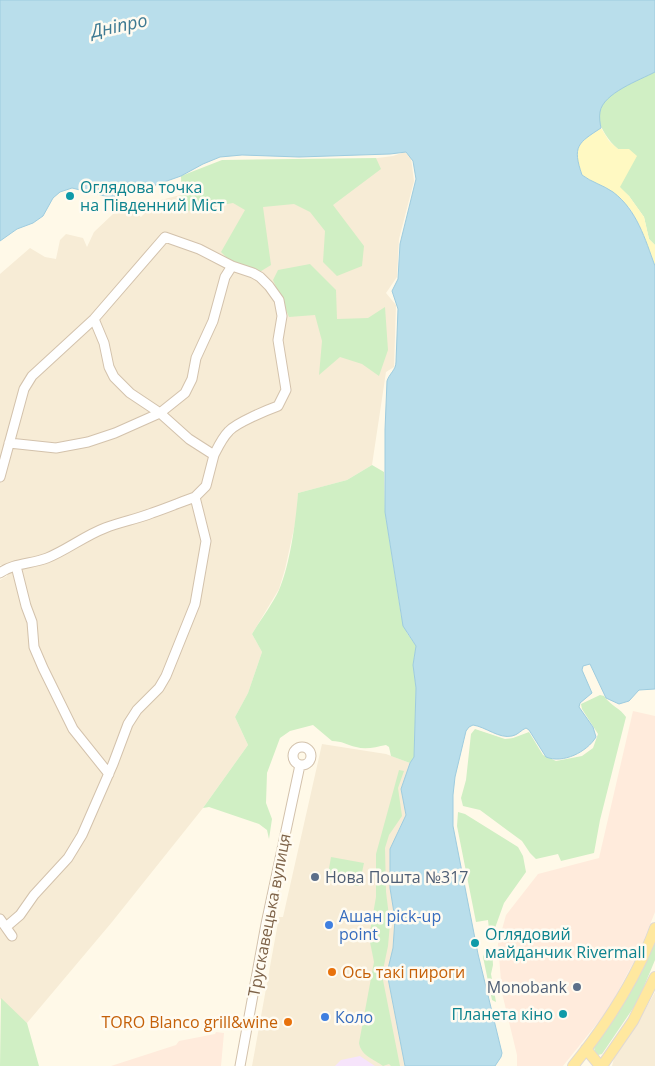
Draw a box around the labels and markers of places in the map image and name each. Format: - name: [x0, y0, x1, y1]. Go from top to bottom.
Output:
- place label: Оглядова точка на Південний Міст: [80, 176, 225, 216]
- marker: Оглядова точка на Південний Міст: [64, 190, 76, 202]
- place label: Нова Пошта №317: [325, 866, 468, 888]
- marker: Нова Пошта №317: [309, 871, 321, 883]
- place label: Ашан pick-up point: [339, 905, 441, 945]
- marker: Ашан pick-up point: [323, 919, 335, 931]
- place label: Оглядовий майданчик Rivermall: [485, 923, 646, 963]
- marker: Оглядовий майданчик Rivermall: [469, 937, 481, 949]
- place label: Ось такі пироги: [342, 961, 465, 983]
- marker: Ось такі пироги: [326, 966, 338, 978]
- place label: Monobank: [487, 976, 568, 998]
- marker: Monobank: [571, 981, 583, 993]
- place label: Планета кіно: [452, 1003, 553, 1025]
- place label: Коло: [335, 1006, 373, 1028]
- marker: Планета кіно: [557, 1008, 569, 1020]
- place label: TORO Blanco grill&wine: [102, 1011, 278, 1033]
- marker: Коло: [319, 1011, 331, 1023]
- marker: TORO Blanco grill&wine: [282, 1016, 294, 1028]

